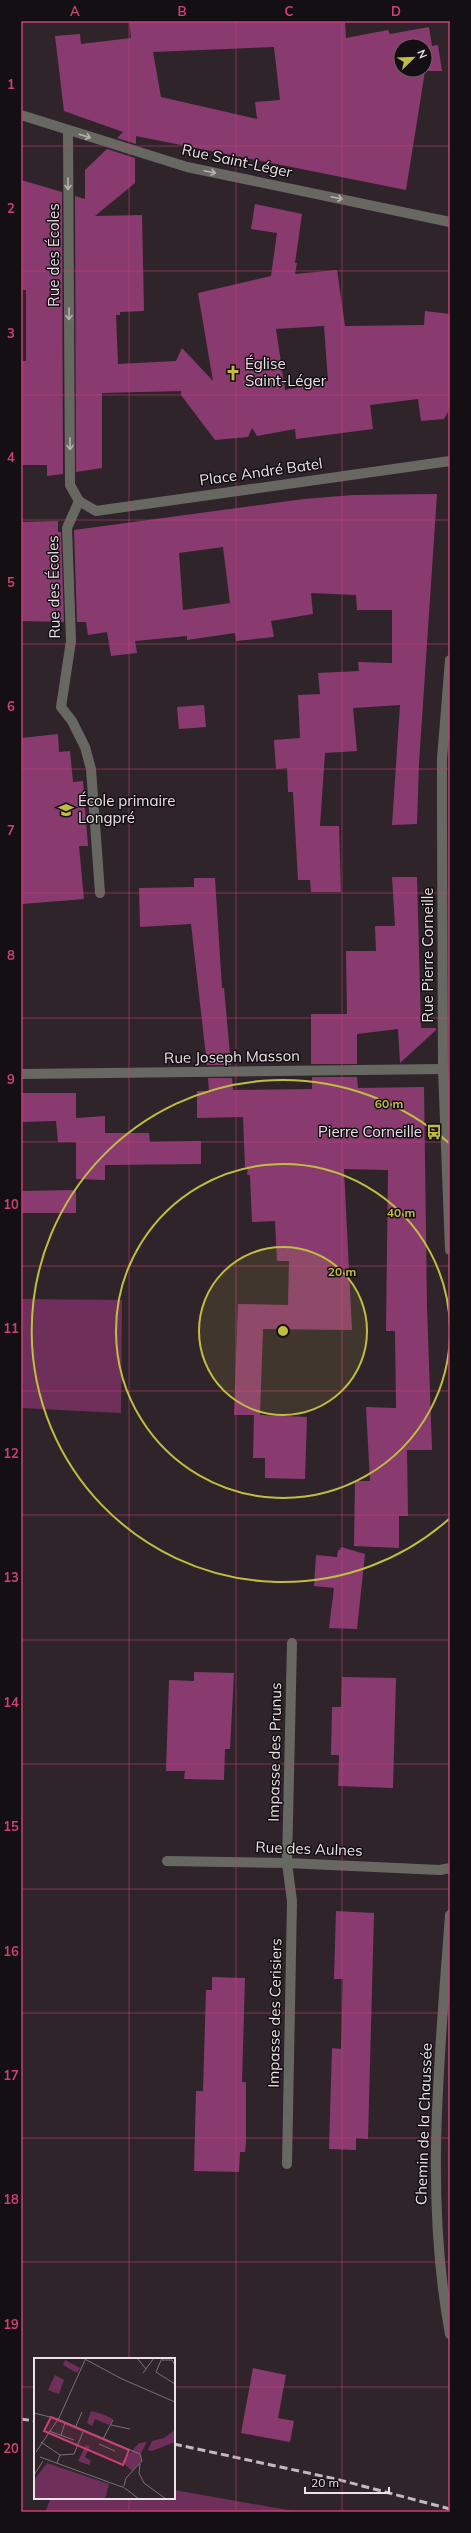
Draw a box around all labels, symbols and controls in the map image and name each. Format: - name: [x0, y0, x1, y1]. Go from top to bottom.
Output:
- text: A: [70, 3, 80, 19]
- text: B: [178, 3, 187, 19]
- text: C: [285, 3, 294, 19]
- text: D: [391, 3, 401, 19]
- north arrow: [393, 38, 433, 78]
- text: N: [414, 48, 430, 61]
- text: 1: [7, 76, 15, 92]
- one-way arrow: [78, 133, 91, 140]
- street label: Rue Saint-Léger: [180, 140, 295, 182]
- one-way arrow: [203, 168, 216, 176]
- one-way arrow: [64, 177, 72, 190]
- one-way arrow: [330, 195, 343, 203]
- text: 2: [7, 200, 15, 216]
- street label: Rue des Écoles: [44, 203, 63, 307]
- one-way arrow: [65, 307, 73, 320]
- text: 3: [7, 325, 15, 341]
- place label: Église Saint-Léger: [245, 354, 327, 390]
- church icon: Église Saint-Léger: [224, 364, 242, 382]
- one-way arrow: [66, 437, 74, 450]
- text: 4: [7, 449, 15, 465]
- street label: Place André Batel: [198, 453, 324, 490]
- street label: Rue des Écoles: [43, 535, 64, 639]
- text: 5: [7, 574, 15, 590]
- text: 6: [7, 698, 15, 714]
- place label: École primaire Longpré: [78, 791, 176, 827]
- school or university icon: École primaire Longpré: [57, 801, 75, 819]
- text: 7: [7, 822, 15, 838]
- street label: Rue Pierre Corneille: [418, 887, 437, 1023]
- text: 8: [7, 947, 15, 963]
- street label: Rue Joseph Masson: [164, 1046, 300, 1067]
- text: 9: [7, 1071, 15, 1087]
- text: 60 m: [375, 1096, 403, 1111]
- place label: Pierre Corneille: [318, 1122, 422, 1141]
- bus stop icon: Pierre Corneille: [425, 1123, 443, 1141]
- text: 10: [3, 1196, 19, 1212]
- text: 40 m: [387, 1205, 415, 1220]
- text: 20 m: [328, 1264, 356, 1279]
- text: 11: [3, 1320, 19, 1336]
- centre of rings: [276, 1324, 290, 1338]
- text: 12: [3, 1445, 19, 1461]
- text: 13: [3, 1569, 19, 1585]
- street label: Impasse des Prunus: [264, 1682, 285, 1822]
- text: 14: [3, 1694, 19, 1710]
- text: 15: [3, 1818, 19, 1834]
- street label: Rue des Aulnes: [255, 1837, 363, 1860]
- street label: Impasse des Cerisiers: [264, 1938, 285, 2088]
- text: 16: [3, 1943, 19, 1959]
- street label: Chemin de la Chaussée: [411, 2043, 436, 2205]
- text: 17: [3, 2067, 19, 2083]
- text: 18: [3, 2191, 19, 2207]
- text: 19: [3, 2316, 19, 2332]
- inset map: [34, 2358, 175, 2499]
- text: 20: [3, 2440, 19, 2456]
- scale bar: [305, 2469, 389, 2495]
- text: 20 m: [311, 2475, 339, 2490]

